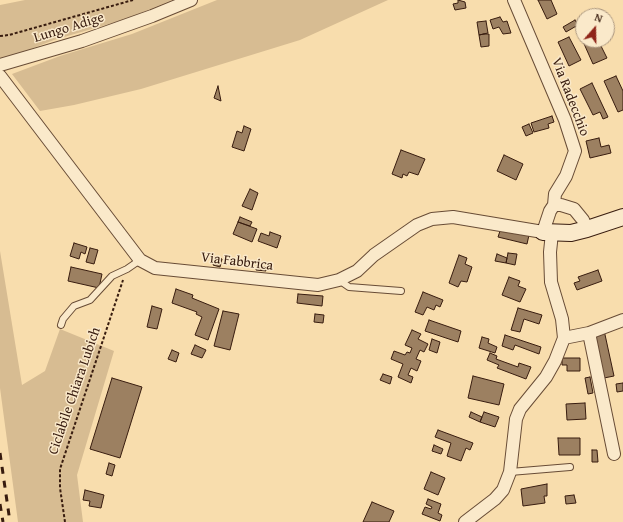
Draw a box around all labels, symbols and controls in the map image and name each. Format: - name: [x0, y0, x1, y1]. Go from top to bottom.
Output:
- north arrow: [575, 8, 615, 48]
- street label: Lungo Adige: [32, 9, 106, 47]
- text: N: [593, 9, 605, 26]
- street label: Via Radecchio: [547, 55, 593, 139]
- street label: Via Fabbrica: [200, 249, 274, 275]
- street label: Ciclabile Chiara Lubich: [45, 325, 105, 457]

